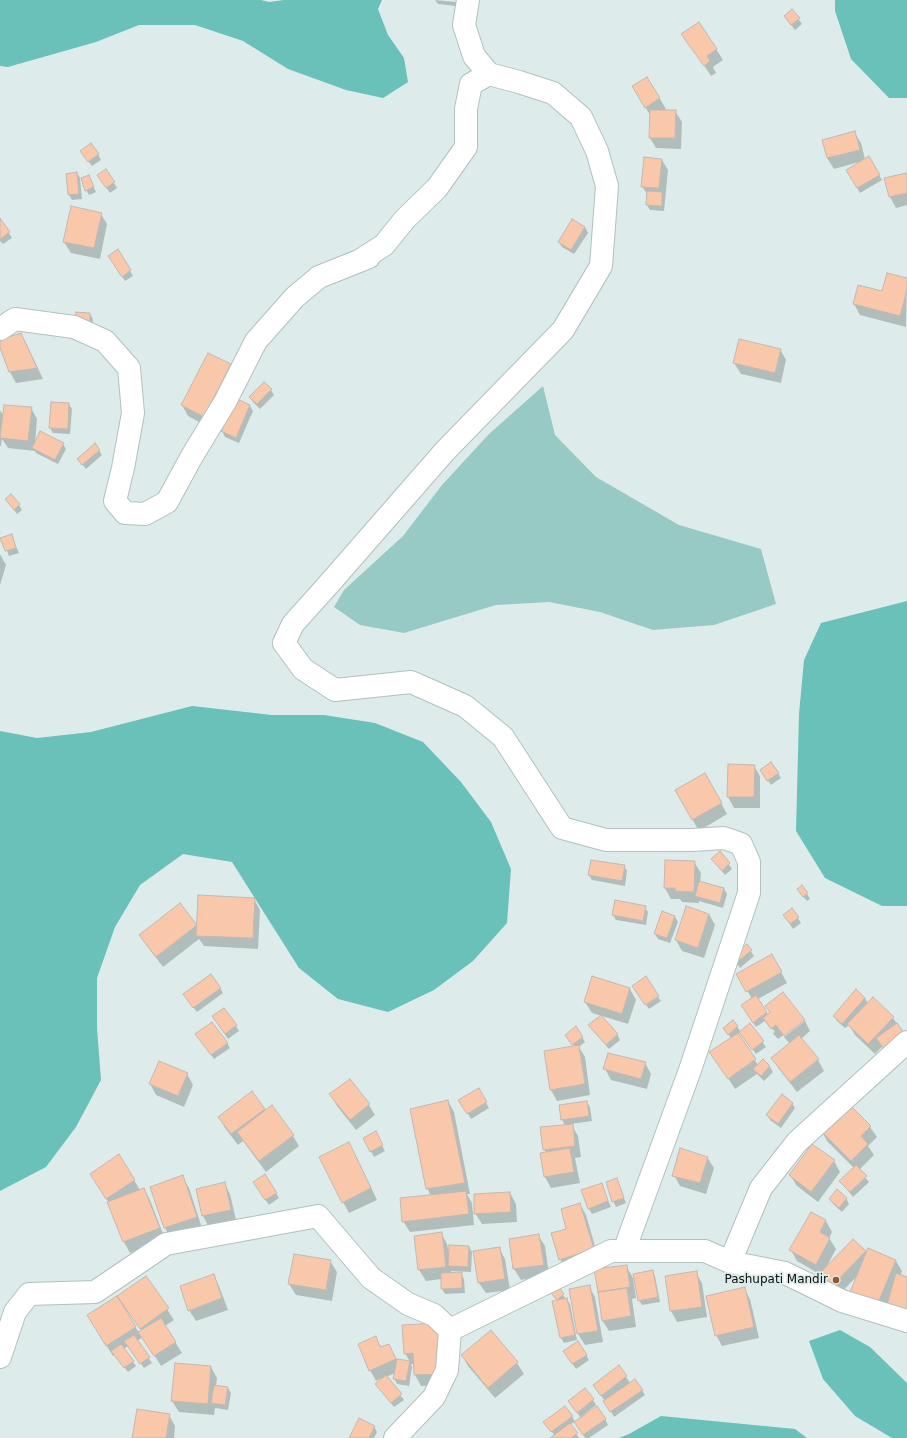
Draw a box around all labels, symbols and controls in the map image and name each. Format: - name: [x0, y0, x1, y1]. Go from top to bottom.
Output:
- place label: Pashupati Mandir: [724, 1273, 828, 1287]
- marker: Pashupati Mandir: [831, 1275, 841, 1285]

